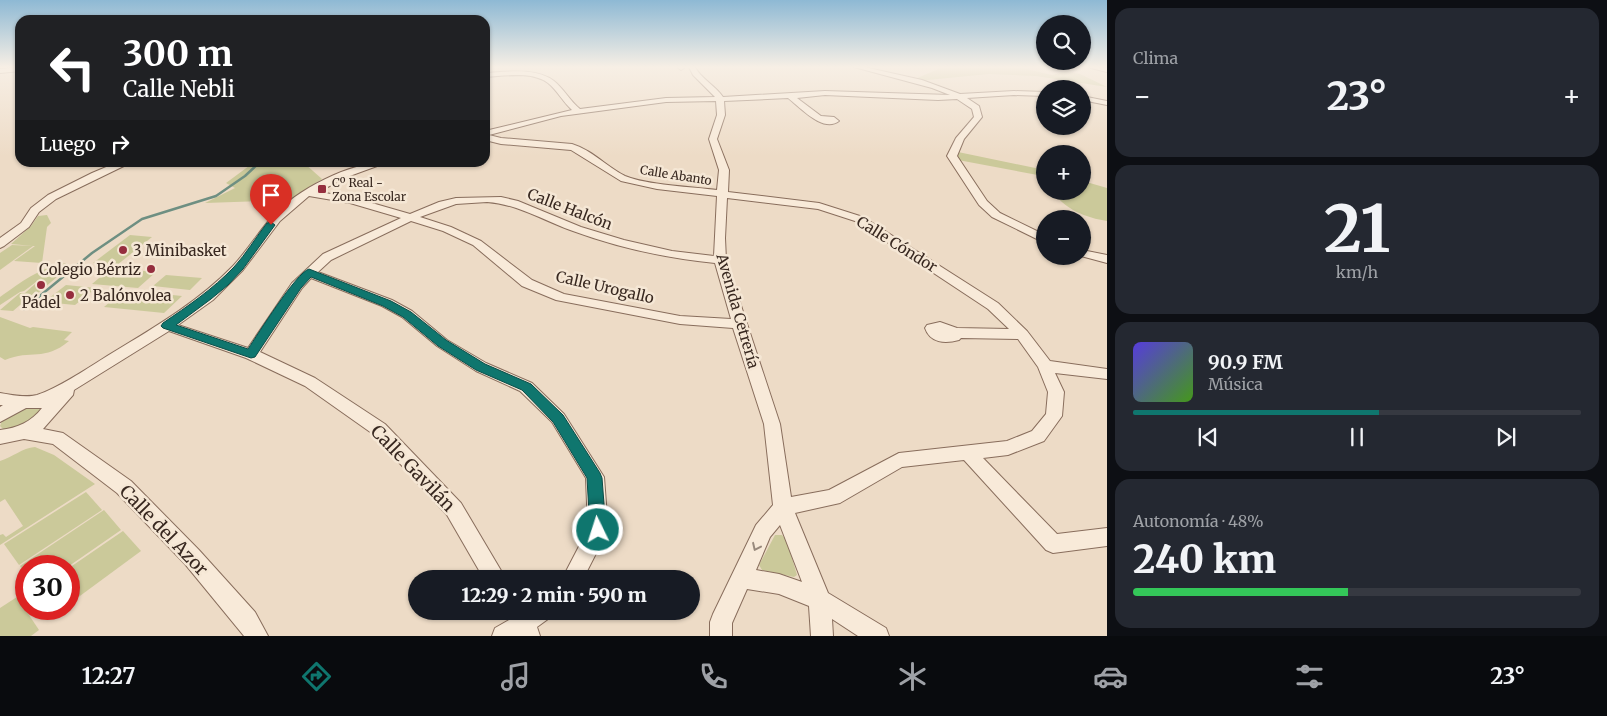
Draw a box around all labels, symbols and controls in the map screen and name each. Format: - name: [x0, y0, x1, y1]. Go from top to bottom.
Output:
- map controls: [1036, 15, 1091, 265]
- button: search: [1036, 15, 1091, 70]
- text: 300 m: [123, 32, 233, 76]
- icon: left: [40, 35, 105, 100]
- text: Clima: [1133, 48, 1178, 68]
- text: 23°: [1327, 73, 1387, 120]
- text: Calle Nebli: [123, 75, 235, 103]
- text: −: [1133, 78, 1152, 114]
- text: +: [1562, 78, 1581, 114]
- button: layers: [1036, 80, 1091, 135]
- icon: right: [106, 130, 134, 158]
- text: Luego: [40, 132, 96, 156]
- button: +: [1036, 145, 1091, 200]
- street label: Calle Abanto: [639, 162, 713, 188]
- pin: [250, 174, 292, 225]
- place label: Cº Real - Zona Escolar: [332, 175, 407, 204]
- icon: arrive: [257, 181, 285, 209]
- marker: Cº Real - Zona Escolar: [316, 183, 328, 195]
- street label: Calle Halcón: [525, 184, 615, 234]
- text: 21: [1324, 188, 1390, 270]
- button: −: [1036, 210, 1091, 265]
- street label: Calle Cóndor: [853, 212, 941, 276]
- place label: 3 Minibasket: [133, 241, 227, 260]
- marker: 3 Minibasket: [117, 244, 129, 256]
- street label: Avenida Cetrería: [712, 250, 763, 371]
- place label: Colegio Bérriz: [39, 260, 141, 279]
- text: km/h: [1336, 262, 1378, 282]
- marker: Colegio Bérriz: [145, 263, 157, 275]
- street label: Calle Urogallo: [554, 267, 656, 308]
- marker: Pádel: [35, 279, 47, 291]
- place label: 2 Balónvolea: [80, 286, 172, 305]
- marker: 2 Balónvolea: [64, 289, 76, 301]
- place label: Pádel: [21, 293, 61, 312]
- text: 90.9 FM: [1208, 350, 1283, 374]
- text: Música: [1208, 374, 1263, 394]
- street label: Calle Gavilán: [366, 420, 460, 516]
- icon: previous: [1194, 423, 1222, 451]
- icon: pause: [1343, 423, 1371, 451]
- icon: next: [1492, 423, 1520, 451]
- street label: Calle del Azor: [115, 480, 213, 580]
- position arrow: [571, 503, 623, 555]
- text: Autonomía · 48%: [1133, 511, 1264, 531]
- text: 240 km: [1133, 536, 1276, 583]
- one-way arrow: [752, 542, 762, 551]
- speed limit sign: 30: [15, 555, 80, 620]
- text: 12:29 · 2 min · 590 m: [461, 583, 647, 607]
- icon: directions: [299, 659, 334, 694]
- icon: music: [498, 659, 533, 694]
- icon: phone: [696, 659, 731, 694]
- icon: climate: [895, 659, 930, 694]
- icon: car: [1093, 659, 1128, 694]
- icon: filters: [1292, 659, 1327, 694]
- text: 12:27: [82, 662, 135, 690]
- text: 23°: [1490, 662, 1525, 690]

